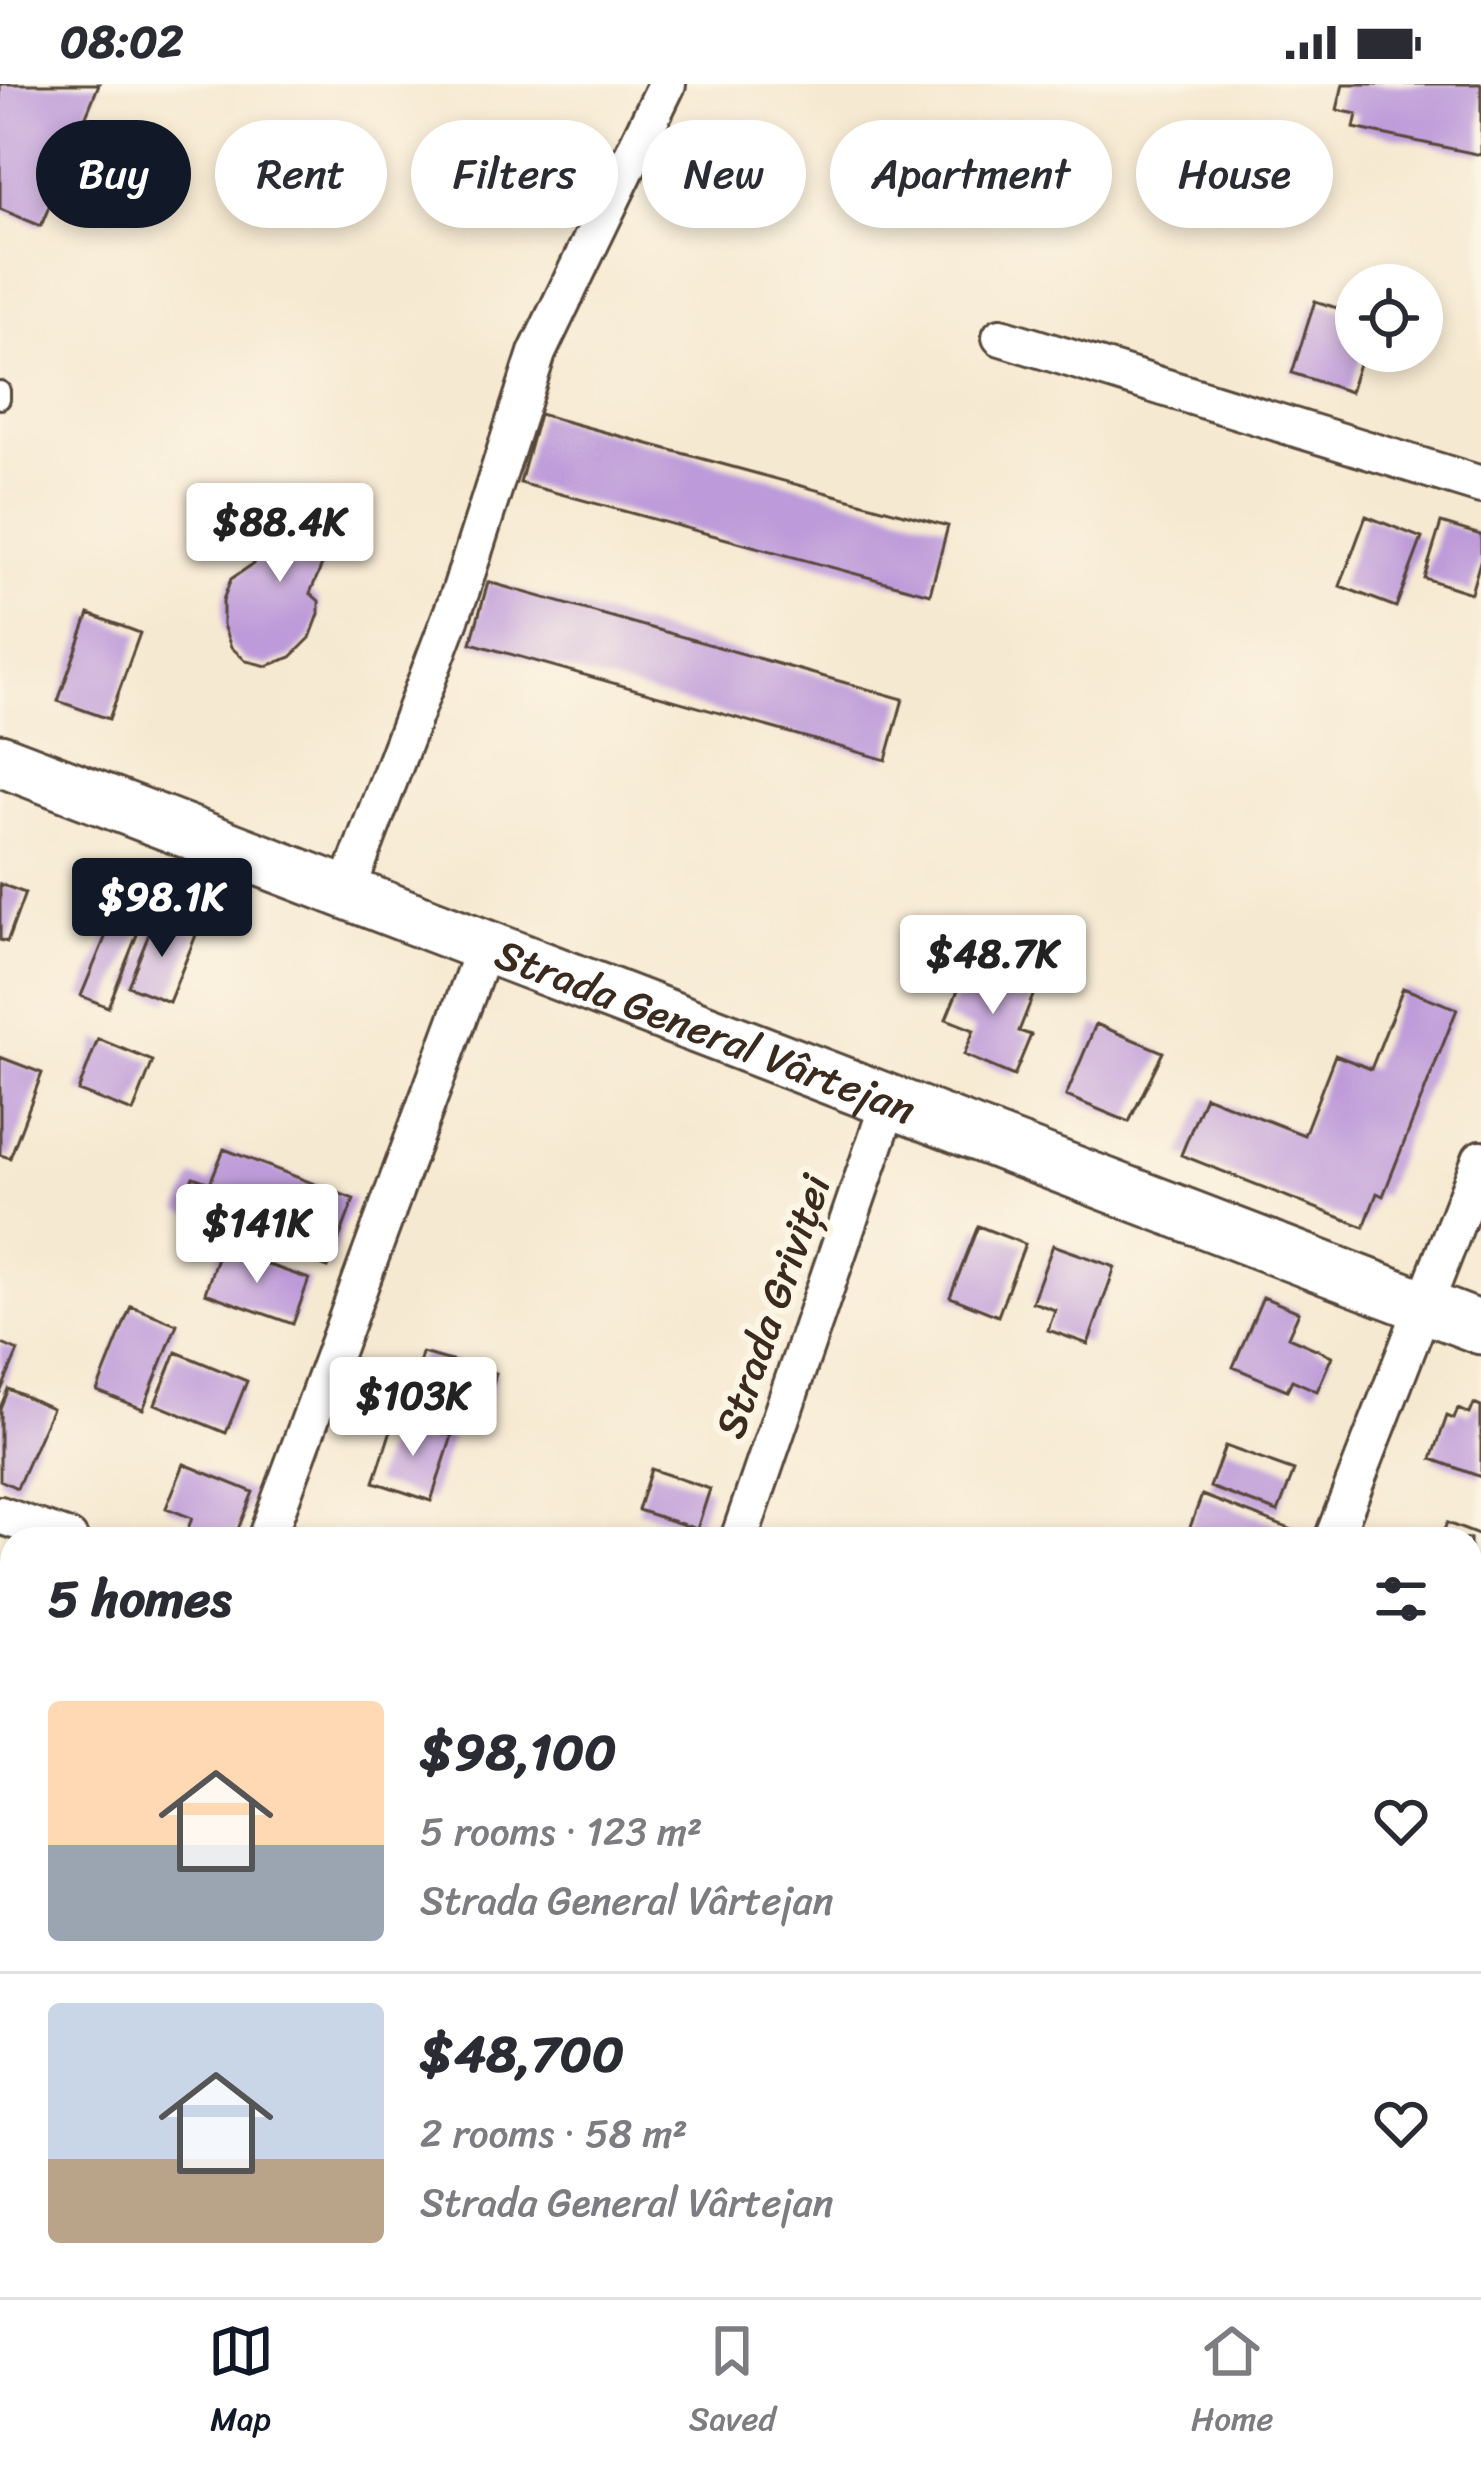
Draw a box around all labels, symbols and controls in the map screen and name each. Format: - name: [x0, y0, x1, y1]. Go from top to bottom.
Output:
- text: 08:02: [60, 2, 184, 82]
- chip: Buy: [36, 120, 191, 228]
- chip: Rent: [215, 120, 387, 228]
- chip: Filters: [411, 120, 618, 228]
- chip: New: [642, 120, 806, 228]
- chip: Apartment: [830, 120, 1112, 228]
- chip: House: [1136, 120, 1333, 228]
- map controls: [1335, 264, 1443, 372]
- button: locate: [1335, 264, 1443, 372]
- pin: $88.4K: [182, 483, 378, 585]
- text: $88.4K: [213, 487, 347, 556]
- pin: $98.1K: [64, 858, 260, 960]
- text: $98.1K: [99, 862, 225, 931]
- pin: $48.7K: [895, 915, 1091, 1017]
- street label: Strada General Vârtejan: [484, 917, 927, 1146]
- text: $48.7K: [927, 919, 1059, 988]
- street label: Strada Griviței: [693, 1163, 853, 1448]
- pin: $141K: [173, 1184, 341, 1286]
- text: $141K: [203, 1188, 311, 1257]
- pin: $103K: [329, 1357, 497, 1459]
- text: $103K: [357, 1361, 469, 1430]
- text: 5 homes: [48, 1554, 231, 1644]
- icon: filters: [1368, 1566, 1434, 1632]
- text: $98,100: [420, 1707, 616, 1797]
- icon: home: [144, 1749, 288, 1893]
- icon: heart: [1368, 1788, 1434, 1854]
- text: 5 rooms · 123 m²: [420, 1797, 702, 1866]
- text: Strada General Vârtejan: [420, 1866, 833, 1935]
- text: $48,700: [420, 2009, 624, 2099]
- icon: home: [144, 2051, 288, 2195]
- icon: heart: [1368, 2090, 1434, 2156]
- text: 2 rooms · 58 m²: [420, 2099, 688, 2168]
- text: Strada General Vârtejan: [420, 2168, 833, 2237]
- tab: Map: [208, 2318, 274, 2448]
- tab: Saved: [689, 2318, 776, 2448]
- tab: Home: [1191, 2318, 1273, 2448]

